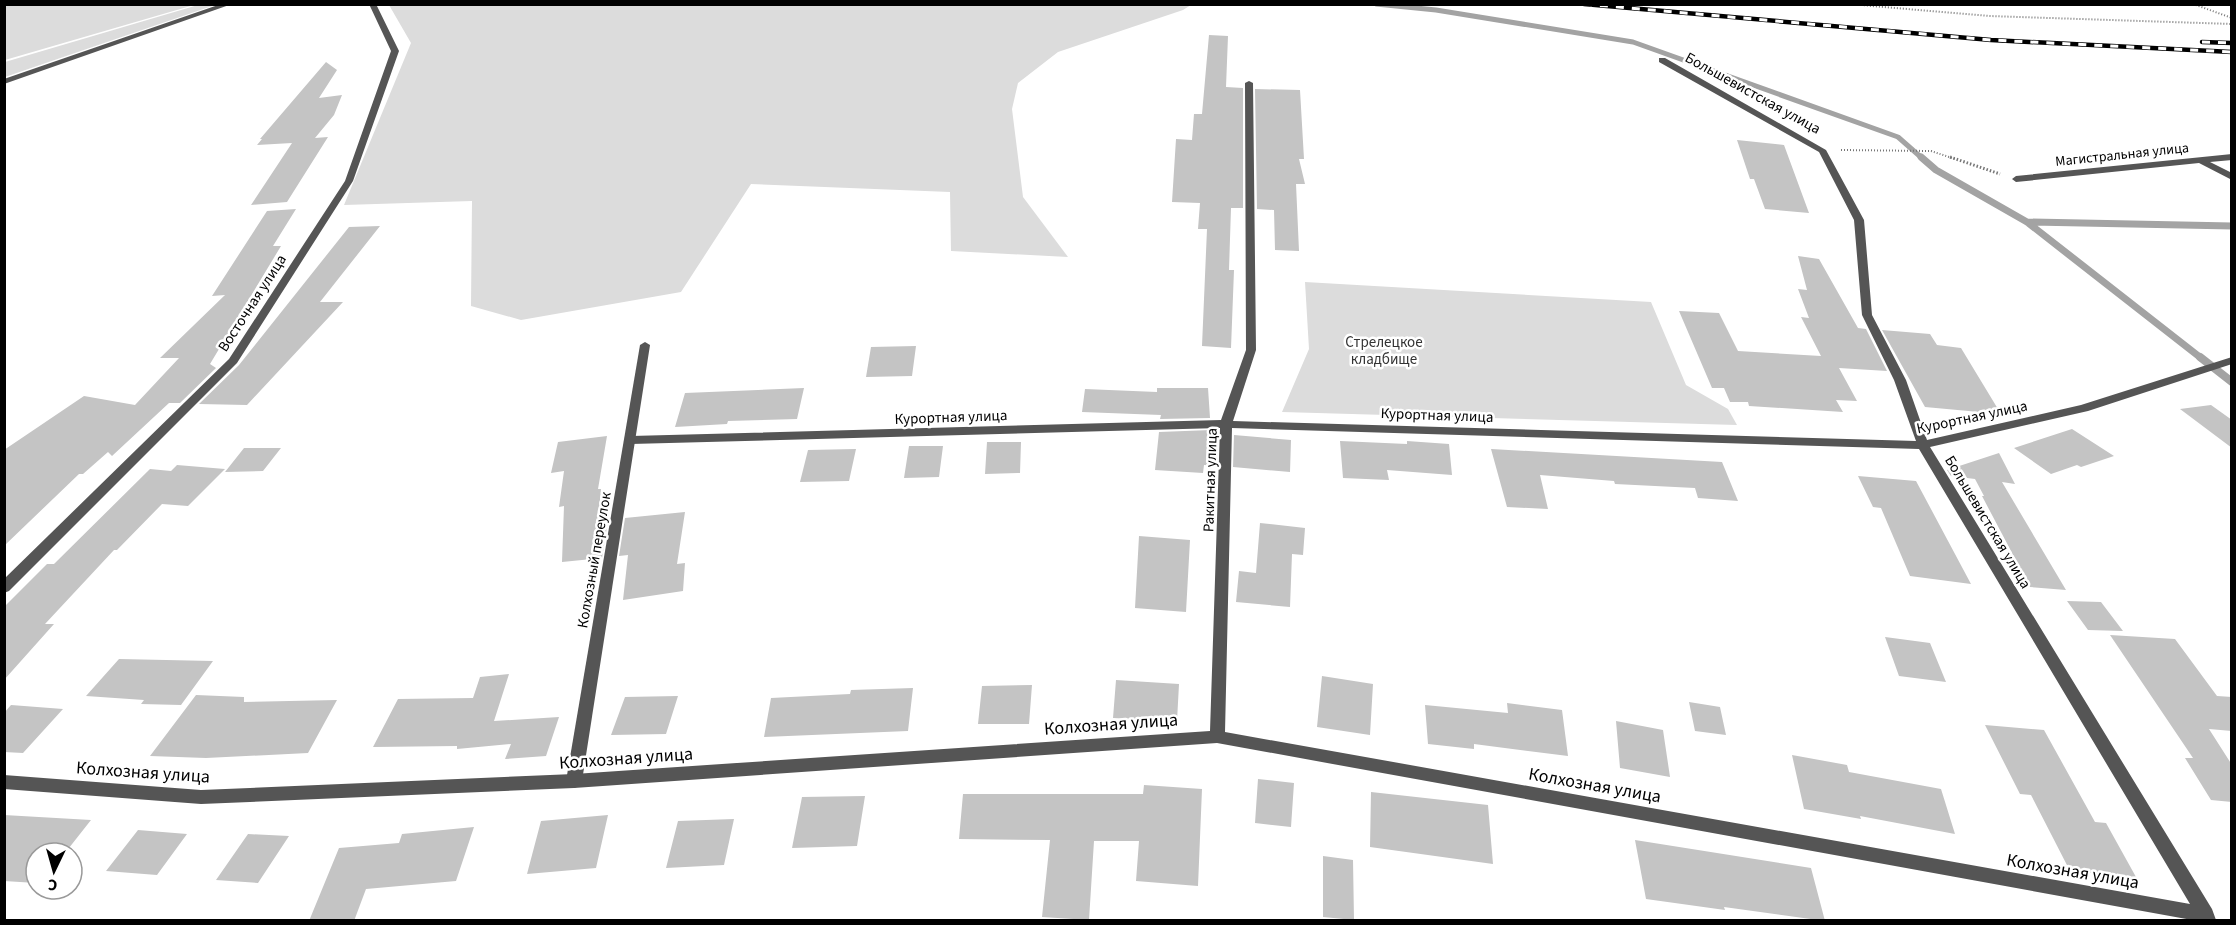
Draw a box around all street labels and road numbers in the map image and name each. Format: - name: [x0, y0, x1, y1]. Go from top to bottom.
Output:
- street label: Большевистская улица: [1681, 47, 1824, 139]
- street label: Магистральная улица: [2054, 138, 2190, 172]
- street label: Восточная улица: [213, 251, 292, 356]
- street label: Курортная улица: [1915, 395, 2029, 439]
- street label: Курортная улица: [1380, 403, 1494, 428]
- street label: Курортная улица: [894, 405, 1008, 430]
- street label: Ракитная улица: [1198, 428, 1223, 532]
- street label: Большевистская улица: [1939, 452, 2036, 593]
- street label: Колхозный переулок: [572, 490, 617, 630]
- street label: Колхозная улица: [1043, 707, 1179, 742]
- street label: Колхозная улица: [558, 741, 694, 776]
- street label: Колхозная улица: [75, 755, 211, 790]
- street label: Колхозная улица: [1527, 762, 1663, 809]
- street label: Колхозная улица: [2005, 848, 2141, 895]

